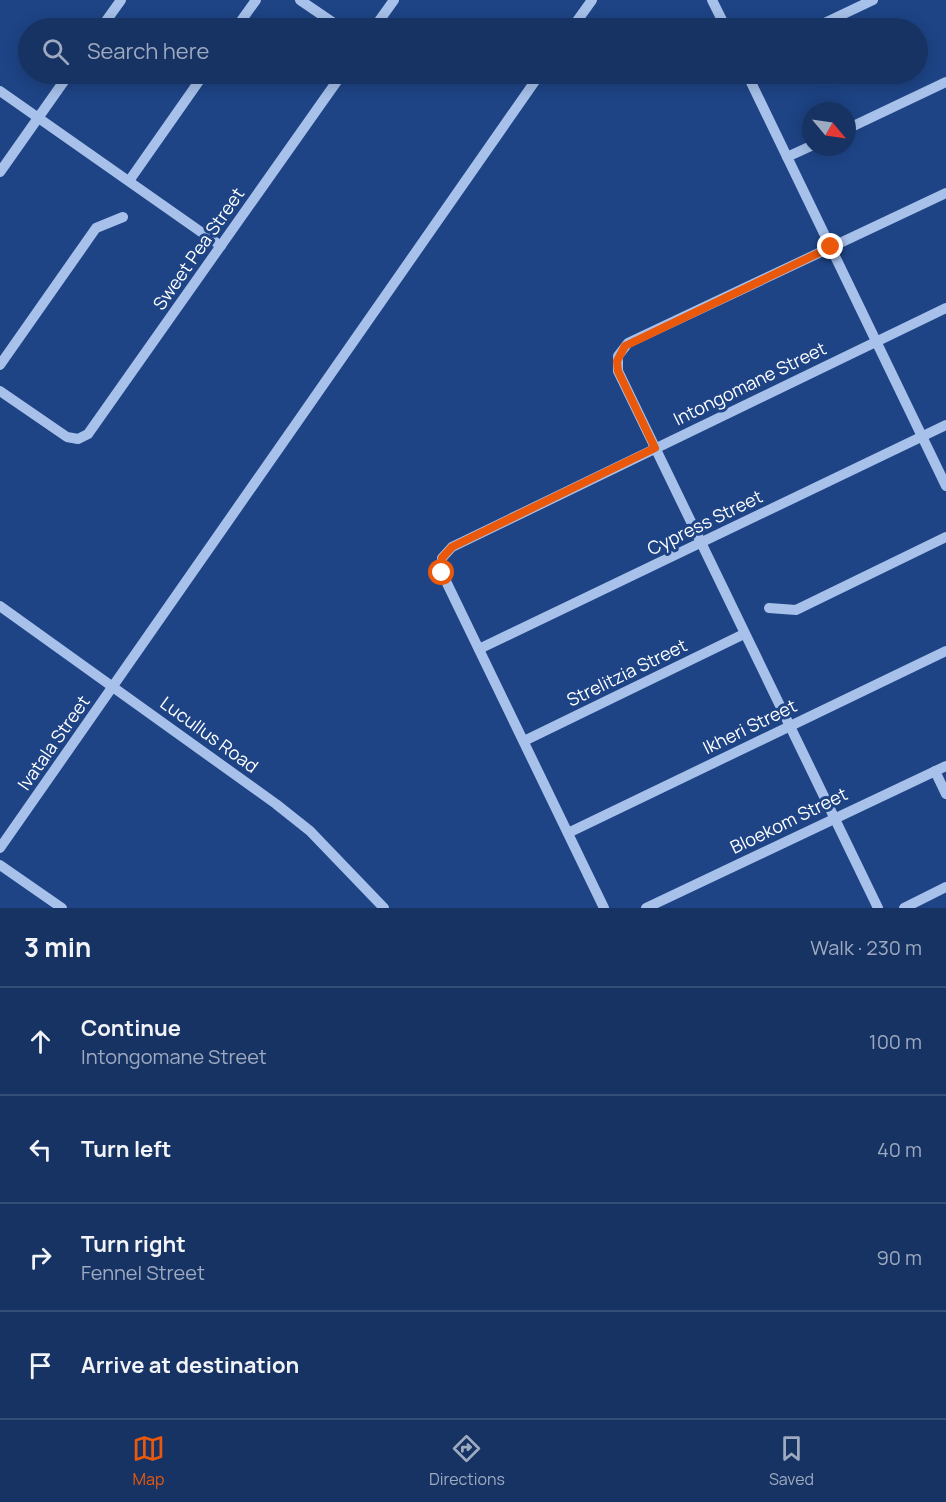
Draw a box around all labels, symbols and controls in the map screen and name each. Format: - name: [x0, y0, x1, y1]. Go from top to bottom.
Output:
- search box: [18, 18, 928, 84]
- icon: search: [39, 35, 72, 68]
- text: Search here: [87, 36, 209, 66]
- north arrow: [802, 102, 856, 156]
- street label: Sweet Pea Street: [147, 183, 249, 314]
- route end: [817, 233, 843, 259]
- street label: Intongomane Street: [669, 336, 830, 431]
- street label: Cypress Street: [643, 484, 766, 560]
- route start: [428, 559, 454, 585]
- street label: Strelitzia Street: [562, 633, 691, 712]
- street label: Ivatala Street: [12, 690, 95, 795]
- street label: Lucullus Road: [156, 691, 263, 778]
- street label: Ikheri Street: [699, 693, 800, 759]
- street label: Bloekom Street: [726, 781, 851, 859]
- text: 3 min: [24, 929, 91, 965]
- text: Walk · 230 m: [810, 934, 922, 961]
- text: Continue: [81, 1013, 181, 1043]
- icon: ahead: [24, 1025, 57, 1058]
- text: 100 m: [869, 1028, 922, 1055]
- text: Intongomane Street: [81, 1043, 267, 1070]
- icon: left: [24, 1133, 57, 1166]
- text: Turn left: [81, 1134, 171, 1164]
- text: 40 m: [877, 1136, 922, 1163]
- text: Turn right: [81, 1229, 186, 1259]
- icon: right: [24, 1241, 57, 1274]
- text: 90 m: [876, 1244, 922, 1271]
- text: Fennel Street: [81, 1259, 205, 1286]
- icon: arrive: [24, 1349, 57, 1382]
- text: Arrive at destination: [81, 1350, 299, 1380]
- tab: Map: [132, 1432, 165, 1490]
- tab: Directions: [429, 1432, 505, 1490]
- tab: Saved: [769, 1432, 814, 1490]

